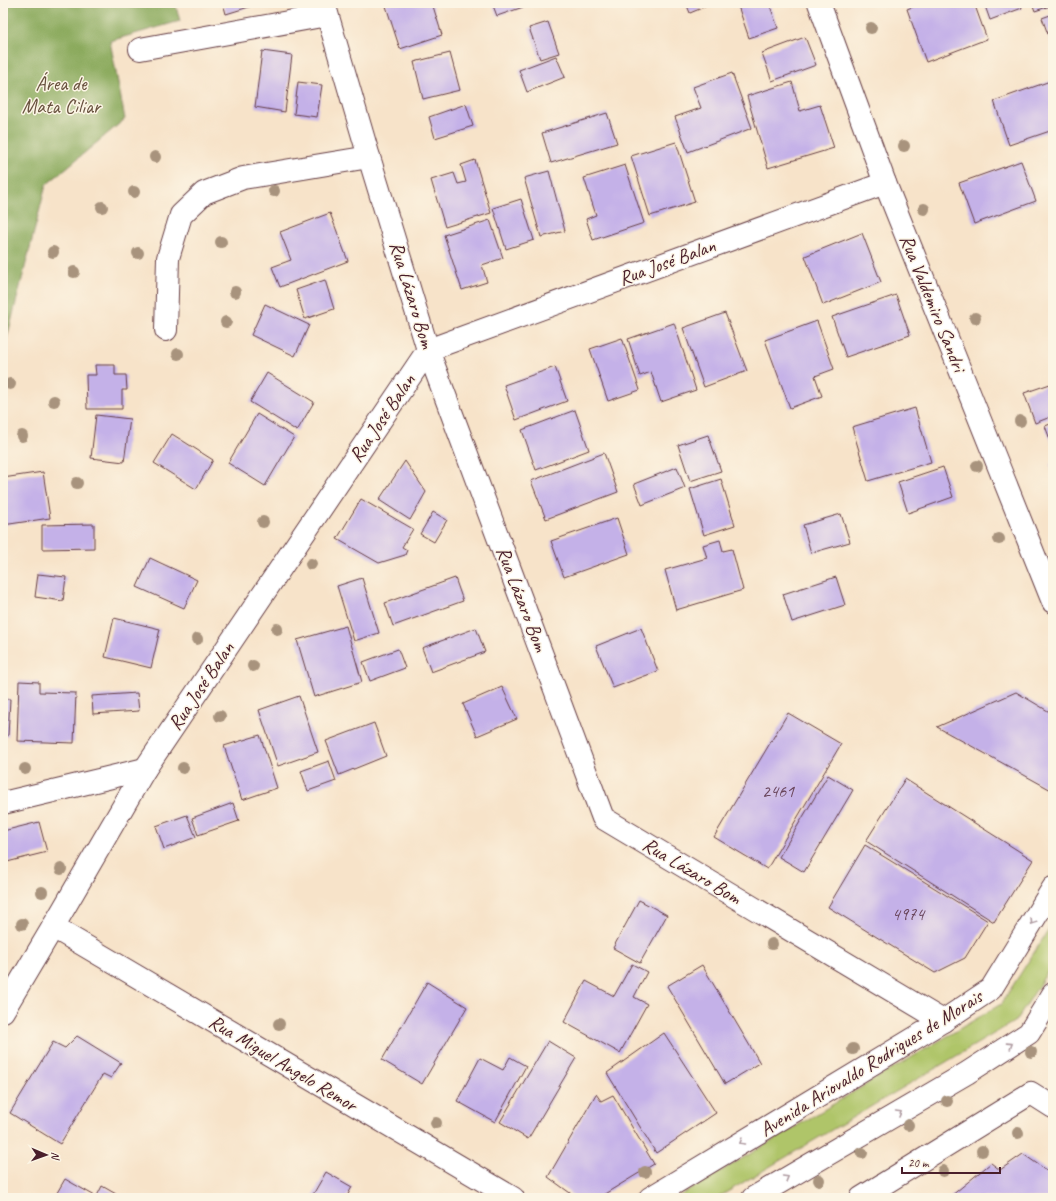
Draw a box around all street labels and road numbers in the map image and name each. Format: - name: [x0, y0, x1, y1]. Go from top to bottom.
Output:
- street label: Rua Valdemiro Sandri: [894, 231, 973, 377]
- street label: Rua José Balan: [615, 233, 720, 291]
- street label: Rua Lázaro Bom: [384, 239, 440, 352]
- street label: Rua José Balan: [343, 368, 421, 467]
- street label: Rua Lázaro Bom: [491, 543, 554, 656]
- street label: Rua José Balan: [162, 636, 240, 735]
- street label: Rua Lázaro Bom: [638, 832, 746, 911]
- street label: Avenida Ariovaldo Rodrigues de Morais: [755, 983, 989, 1142]
- street label: Rua Miguel Angelo Remor: [204, 1009, 363, 1118]

